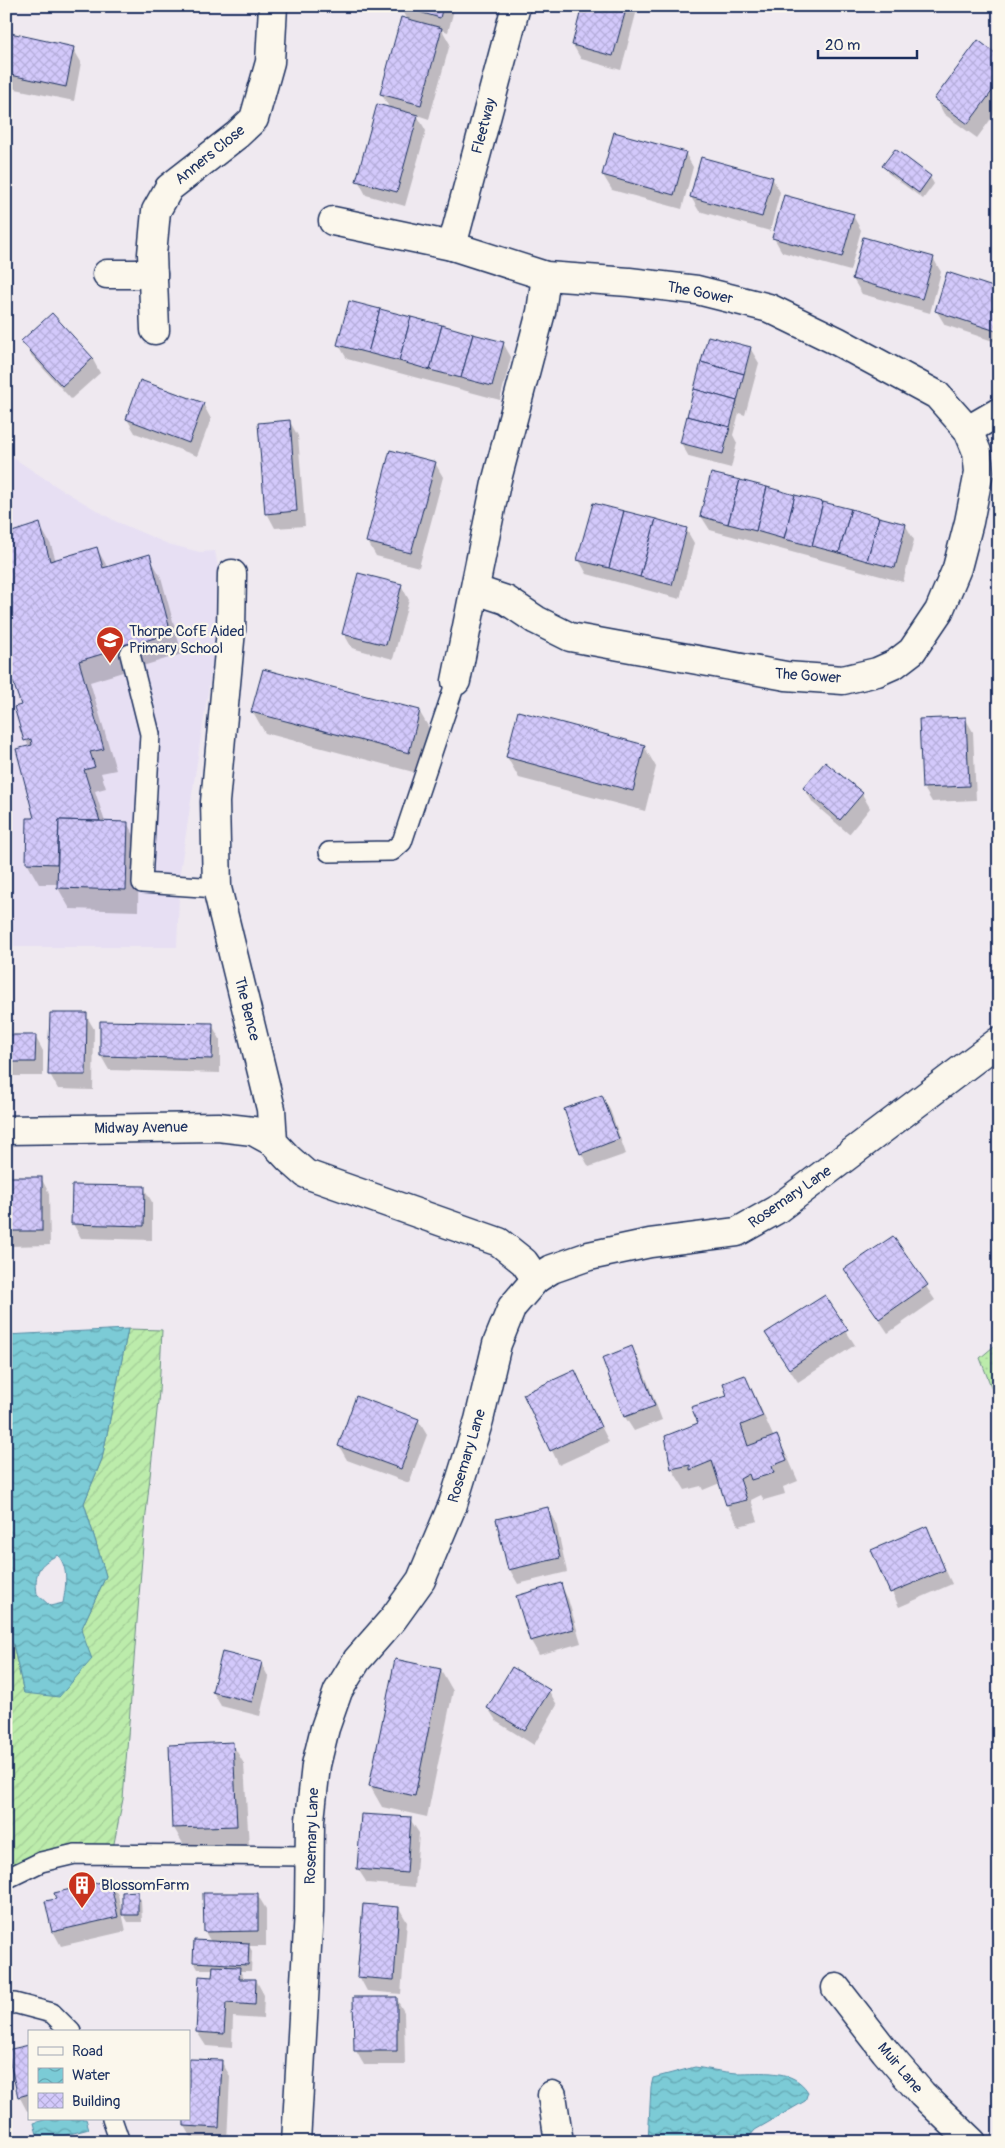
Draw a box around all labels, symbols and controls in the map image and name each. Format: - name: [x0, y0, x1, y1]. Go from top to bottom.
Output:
- scale bar: [818, 28, 916, 60]
- text: 20 m: [825, 36, 860, 55]
- street label: Fleetway: [467, 95, 501, 156]
- street label: Anners Close: [171, 121, 249, 189]
- street label: The Gower: [665, 277, 735, 309]
- place label: Thorpe CofE Aided Primary School: [129, 622, 245, 658]
- school or university icon: Thorpe CofE Aided Primary School: [95, 625, 125, 664]
- street label: The Gower: [774, 664, 843, 688]
- street label: The Bence: [230, 975, 264, 1043]
- street label: Midway Avenue: [94, 1118, 189, 1138]
- street label: Rosemary Lane: [745, 1161, 836, 1233]
- street label: Rosemary Lane: [444, 1406, 490, 1505]
- street label: Rosemary Lane: [301, 1787, 323, 1885]
- building icon: BlossomFarm: [67, 1870, 97, 1909]
- place label: BlossomFarm: [101, 1876, 189, 1895]
- legend: [28, 2030, 190, 2120]
- street label: Muir Lane: [873, 2039, 927, 2098]
- text: Road: [72, 2042, 103, 2061]
- text: Water: [72, 2066, 111, 2085]
- text: Building: [72, 2092, 120, 2111]

